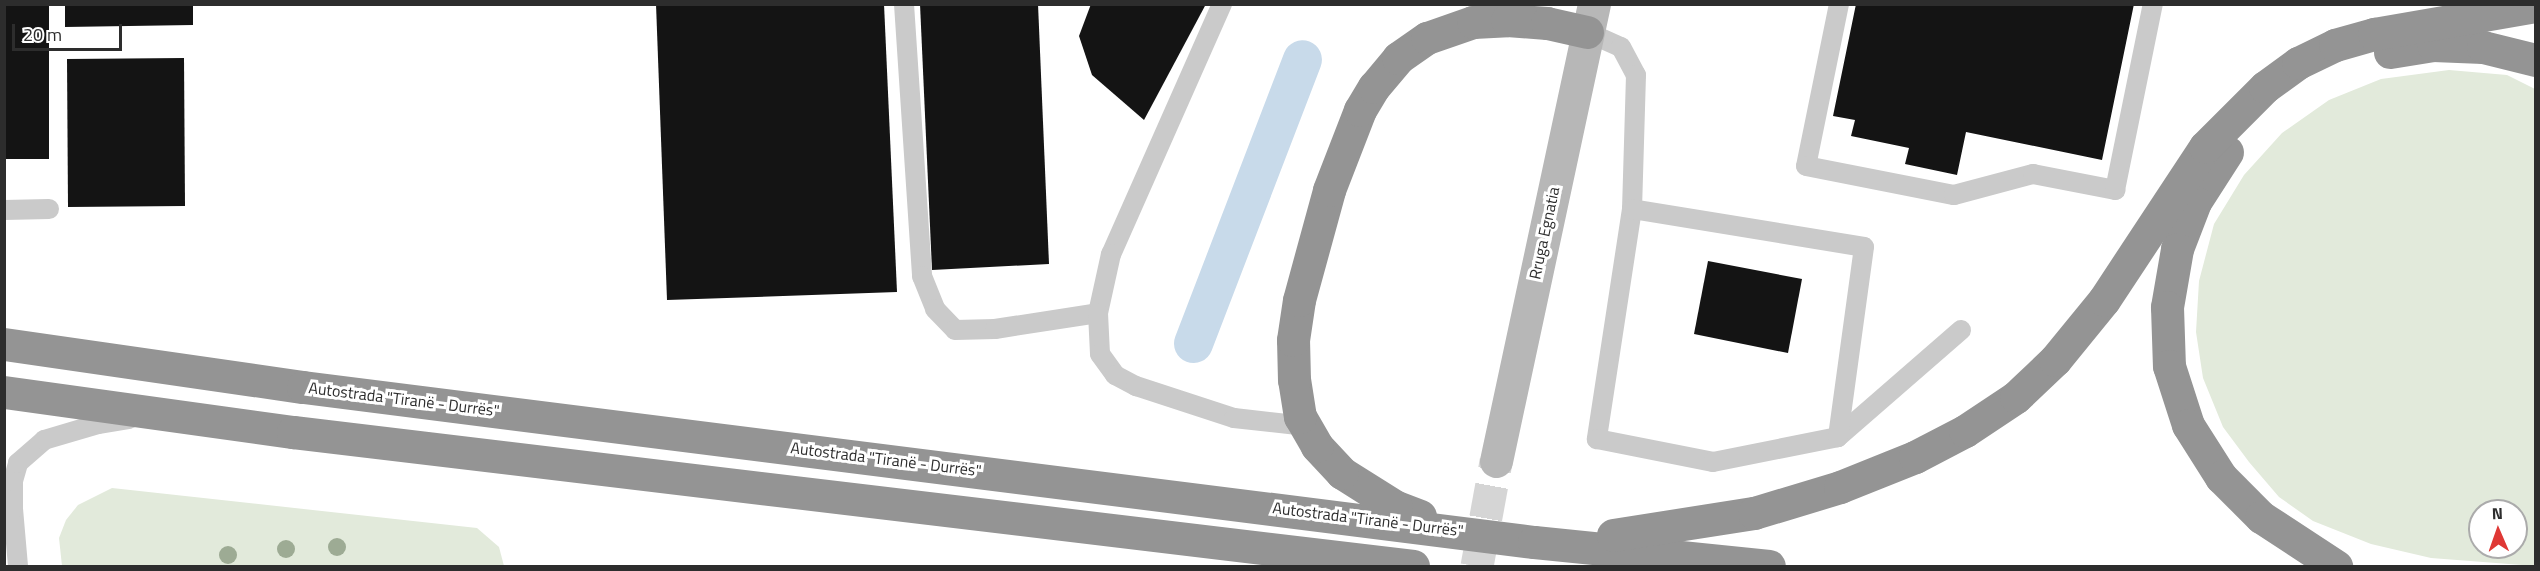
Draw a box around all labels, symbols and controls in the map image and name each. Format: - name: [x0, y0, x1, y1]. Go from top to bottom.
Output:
- scale bar: [15, 12, 124, 50]
- text: 20 m: [23, 21, 62, 48]
- street label: Rruga Egnatia: [1525, 185, 1563, 281]
- street label: Autostrada "Tiranë - Durrës": [308, 378, 500, 420]
- street label: Autostrada "Tiranë - Durrës": [790, 438, 982, 480]
- street label: Autostrada "Tiranë - Durrës": [1272, 498, 1464, 540]
- north arrow: [2468, 499, 2528, 559]
- text: N: [2491, 501, 2503, 525]

